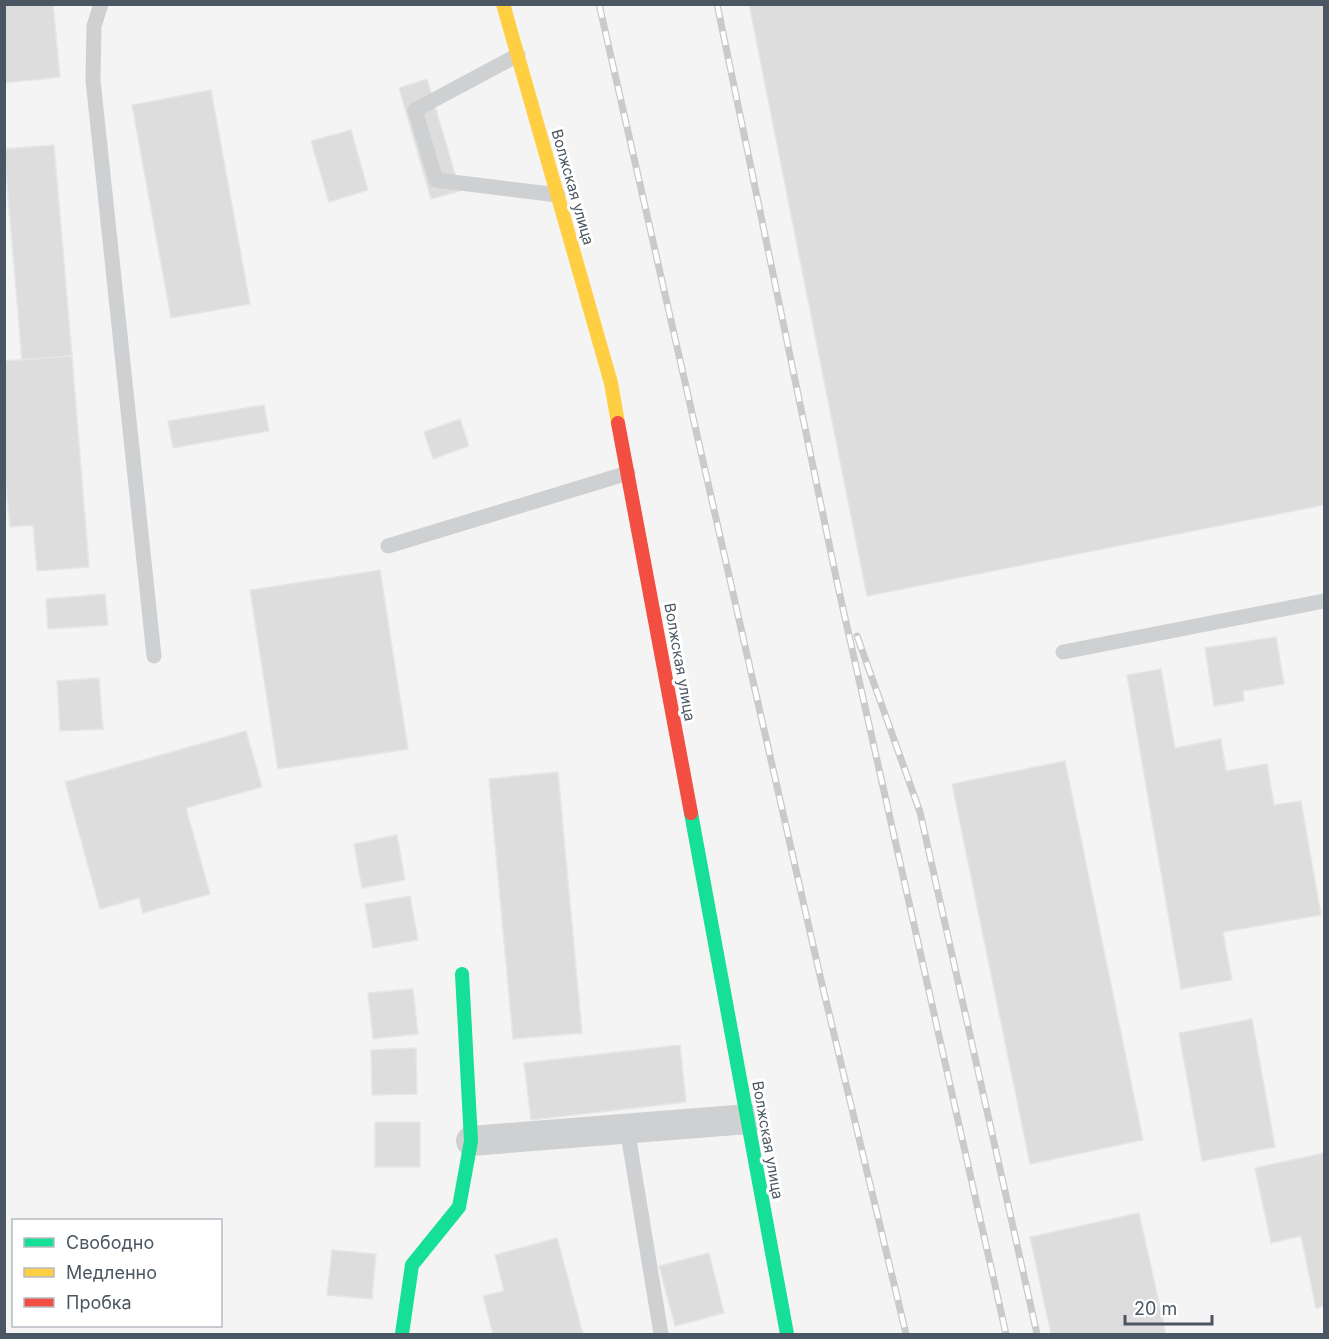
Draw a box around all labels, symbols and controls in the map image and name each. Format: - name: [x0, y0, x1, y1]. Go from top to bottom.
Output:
- street label: Волжская улица: [547, 127, 599, 247]
- street label: Волжская улица: [660, 601, 700, 723]
- street label: Волжская улица: [748, 1079, 788, 1201]
- legend: [12, 1219, 222, 1327]
- text: Свободно: [66, 1232, 154, 1253]
- text: Медленно: [66, 1262, 157, 1283]
- scale bar: [1125, 1288, 1212, 1326]
- text: Пробка: [66, 1292, 132, 1313]
- text: 20 m: [1134, 1298, 1177, 1319]

